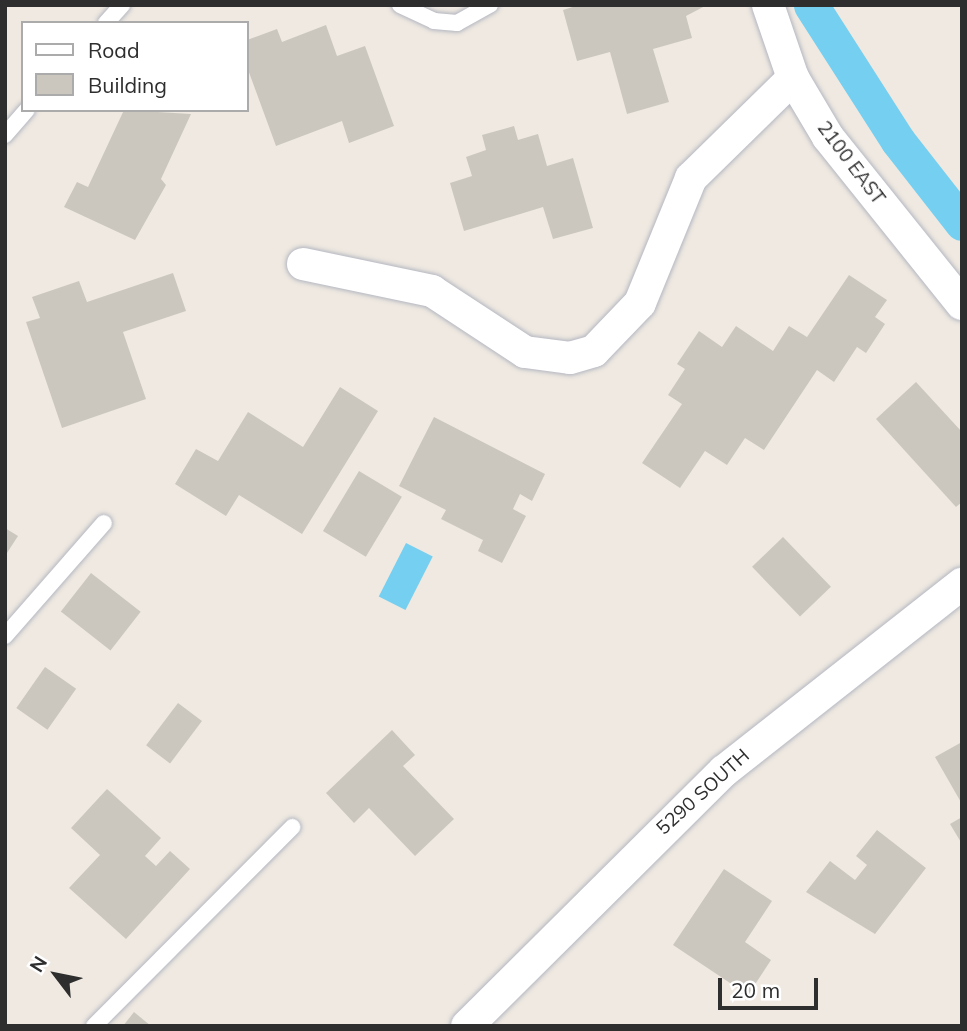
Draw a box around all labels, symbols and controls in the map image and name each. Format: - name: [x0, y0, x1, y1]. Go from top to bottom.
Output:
- legend: [21, 21, 248, 112]
- text: Road: [88, 37, 139, 63]
- text: Building: [88, 72, 167, 98]
- street label: 2100 EAST: [812, 117, 890, 209]
- street label: 5290 SOUTH: [652, 744, 754, 840]
- north arrow: [21, 940, 91, 1010]
- text: N: [24, 951, 52, 976]
- scale bar: [722, 964, 822, 1008]
- text: 20 m: [731, 977, 780, 1003]

